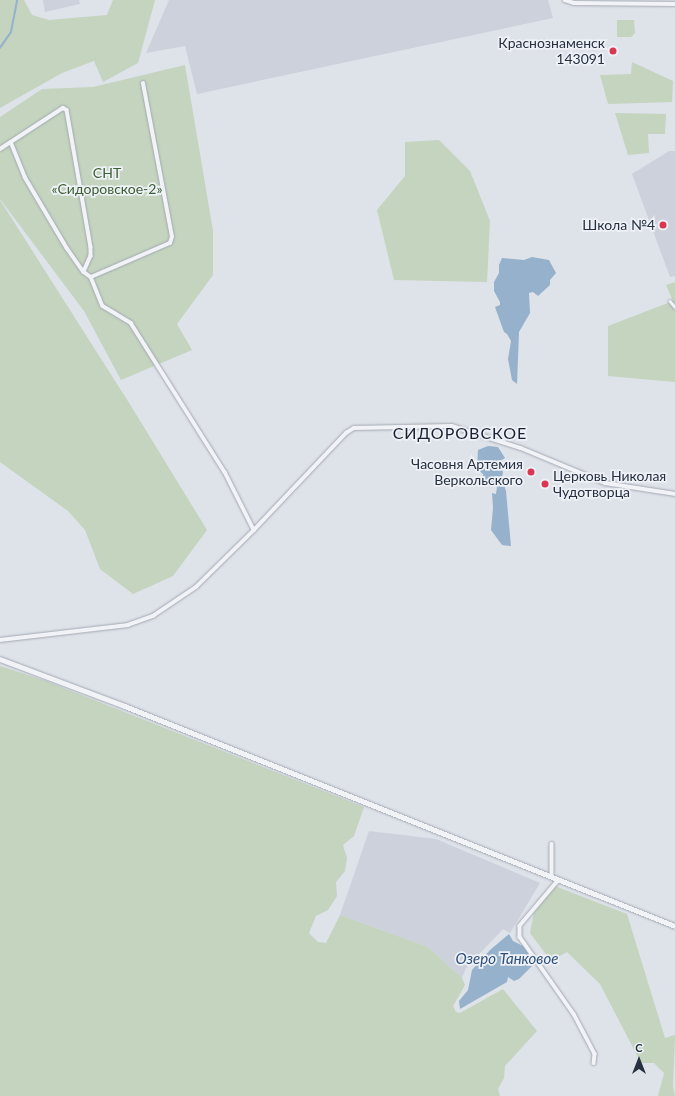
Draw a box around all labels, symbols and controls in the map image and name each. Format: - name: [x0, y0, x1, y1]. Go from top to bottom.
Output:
- place label: Краснознаменск 143091: [498, 35, 605, 68]
- marker: Краснознаменск 143091: [608, 46, 618, 56]
- park label: СНТ «Сидоровское-2»: [52, 165, 162, 198]
- place label: Школа №4: [582, 217, 655, 233]
- marker: Школа №4: [658, 220, 668, 230]
- district label: СИДОРОВСКОЕ: [393, 423, 527, 443]
- place label: Часовня Артемия Веркольского: [411, 456, 523, 488]
- marker: Часовня Артемия Веркольского: [526, 467, 536, 477]
- place label: Церковь Николая Чудотворца: [553, 468, 666, 500]
- marker: Церковь Николая Чудотворца: [540, 479, 550, 489]
- water label: Озеро Танковое: [456, 950, 558, 968]
- north arrow: [619, 1040, 659, 1080]
- text: С: [635, 1041, 643, 1054]

